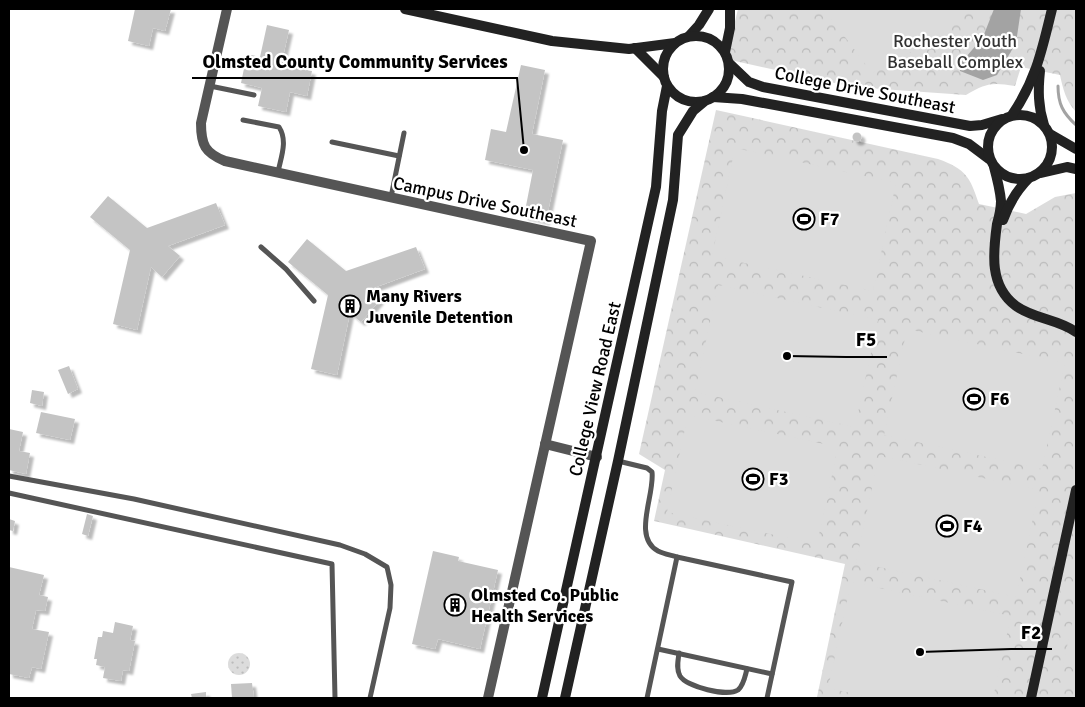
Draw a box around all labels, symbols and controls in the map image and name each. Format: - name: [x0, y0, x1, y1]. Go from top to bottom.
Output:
- park label: Rochester Youth Baseball Complex: [887, 30, 1024, 73]
- callout: Olmsted County Community Services: [192, 44, 517, 78]
- text: Olmsted County Community Services: [202, 50, 508, 74]
- street label: College Drive Southeast: [773, 62, 957, 118]
- street label: Campus Drive Southeast: [391, 172, 579, 232]
- sports icon: F7: [792, 207, 816, 231]
- place label: F7: [820, 208, 840, 230]
- place label: Many Rivers Juvenile Detention: [366, 285, 513, 328]
- building icon: Many Rivers Juvenile Detention: [338, 294, 362, 318]
- street label: College View Road East: [564, 300, 626, 478]
- callout: F5: [846, 323, 887, 357]
- text: F5: [856, 328, 876, 352]
- sports icon: F6: [962, 387, 986, 411]
- place label: F6: [990, 388, 1010, 410]
- sports icon: F3: [741, 467, 765, 491]
- place label: F3: [769, 468, 788, 490]
- sports icon: F4: [935, 514, 959, 538]
- place label: F4: [963, 515, 983, 537]
- place label: Olmsted Co. Public Health Services: [471, 584, 619, 627]
- building icon: Olmsted Co. Public Health Services: [443, 593, 467, 617]
- callout: F2: [1011, 615, 1052, 649]
- text: F2: [1021, 621, 1041, 645]

